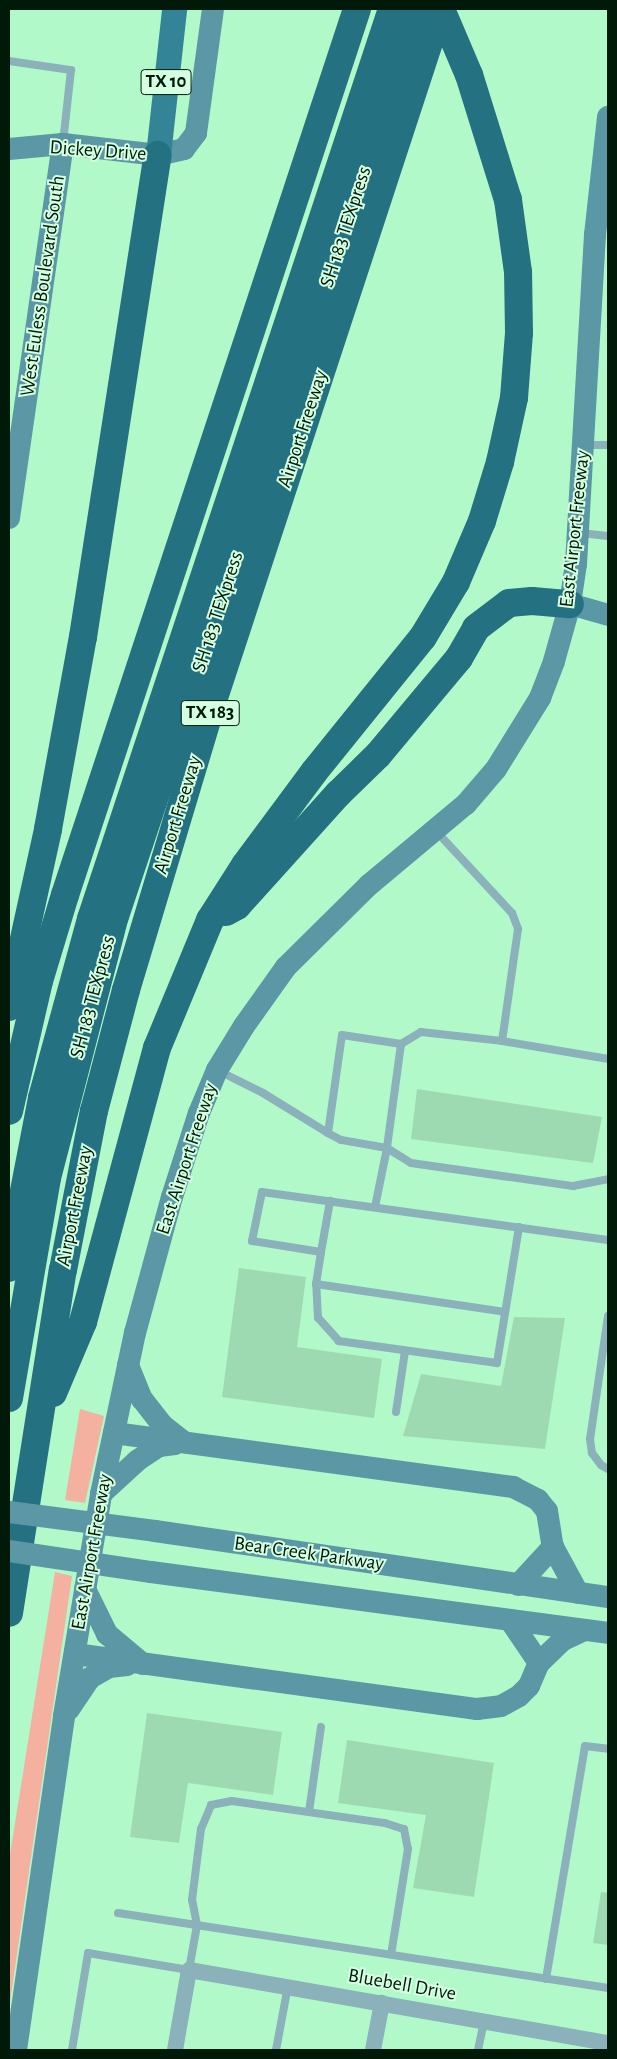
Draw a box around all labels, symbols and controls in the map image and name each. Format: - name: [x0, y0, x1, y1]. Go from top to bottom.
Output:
- road number: TX 10: [140, 65, 192, 98]
- street label: Dickey Drive: [49, 136, 147, 166]
- street label: SH 183 TEXpress: [315, 163, 377, 291]
- street label: West Euless Boulevard South: [16, 174, 70, 398]
- street label: Airport Freeway: [273, 367, 333, 491]
- street label: East Airport Freeway: [555, 449, 595, 609]
- street label: SH 183 TEXpress: [187, 548, 249, 676]
- road number: TX 183: [180, 696, 240, 730]
- street label: Airport Freeway: [149, 753, 207, 877]
- street label: SH 183 TEXpress: [65, 933, 121, 1061]
- street label: East Airport Freeway: [151, 1080, 223, 1238]
- street label: Airport Freeway: [52, 1144, 98, 1268]
- street label: East Airport Freeway: [66, 1472, 118, 1632]
- street label: Bear Creek Parkway: [233, 1532, 385, 1576]
- street label: Bluebell Drive: [346, 1964, 458, 2006]

